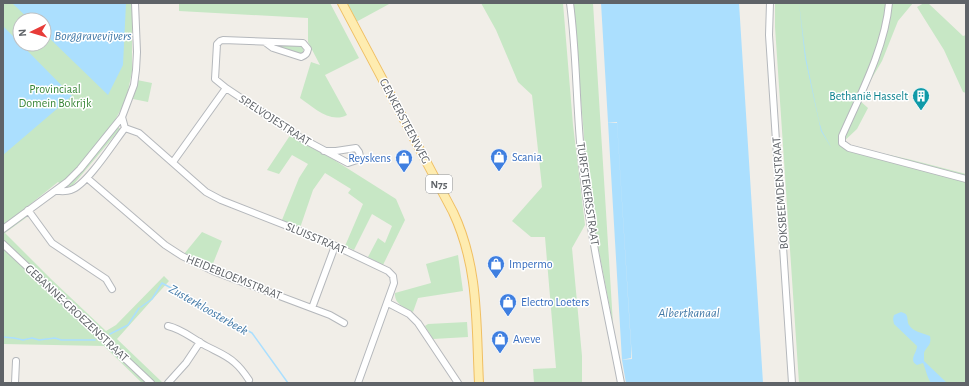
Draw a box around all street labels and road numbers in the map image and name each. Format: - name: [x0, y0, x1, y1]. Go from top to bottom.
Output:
- street label: GENKERSTEENWEG: [377, 76, 433, 166]
- street label: SPELVOJESTRAAT: [237, 92, 313, 148]
- street label: BOKSBEEMDENSTRAAT: [770, 136, 790, 250]
- street label: TURFSTEKERSSTRAAT: [575, 142, 601, 247]
- road number: N75: [426, 175, 452, 193]
- street label: SLUISSTRAAT: [284, 220, 348, 256]
- street label: HEIDEBLOEMSTRAAT: [185, 252, 284, 302]
- street label: GEBANNE-GROEZENSTRAAT: [23, 262, 131, 364]

